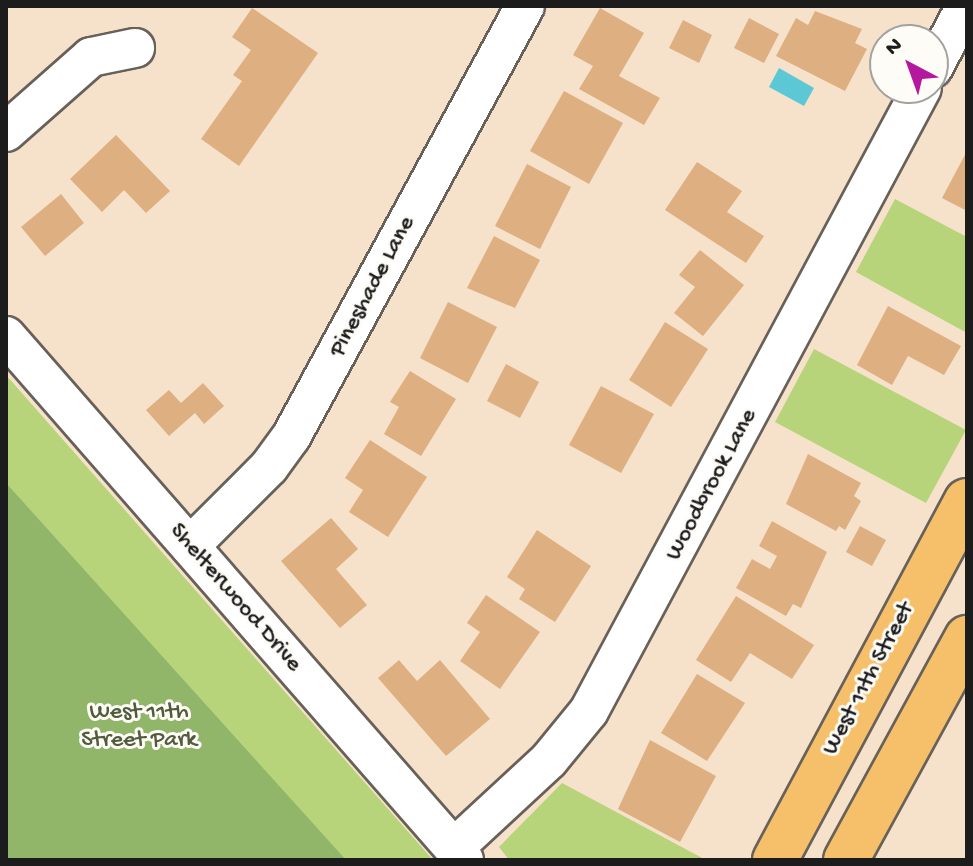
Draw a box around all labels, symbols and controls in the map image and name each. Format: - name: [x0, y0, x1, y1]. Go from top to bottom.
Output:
- north arrow: [869, 24, 949, 104]
- text: N: [881, 33, 909, 62]
- street label: Pineshade Lane: [324, 212, 422, 362]
- street label: Woodbrook Lane: [660, 404, 764, 566]
- street label: Shelterwood Drive: [162, 518, 308, 678]
- street label: West 11th Street: [817, 598, 921, 760]
- park label: West 11th Street Park: [81, 699, 197, 755]

